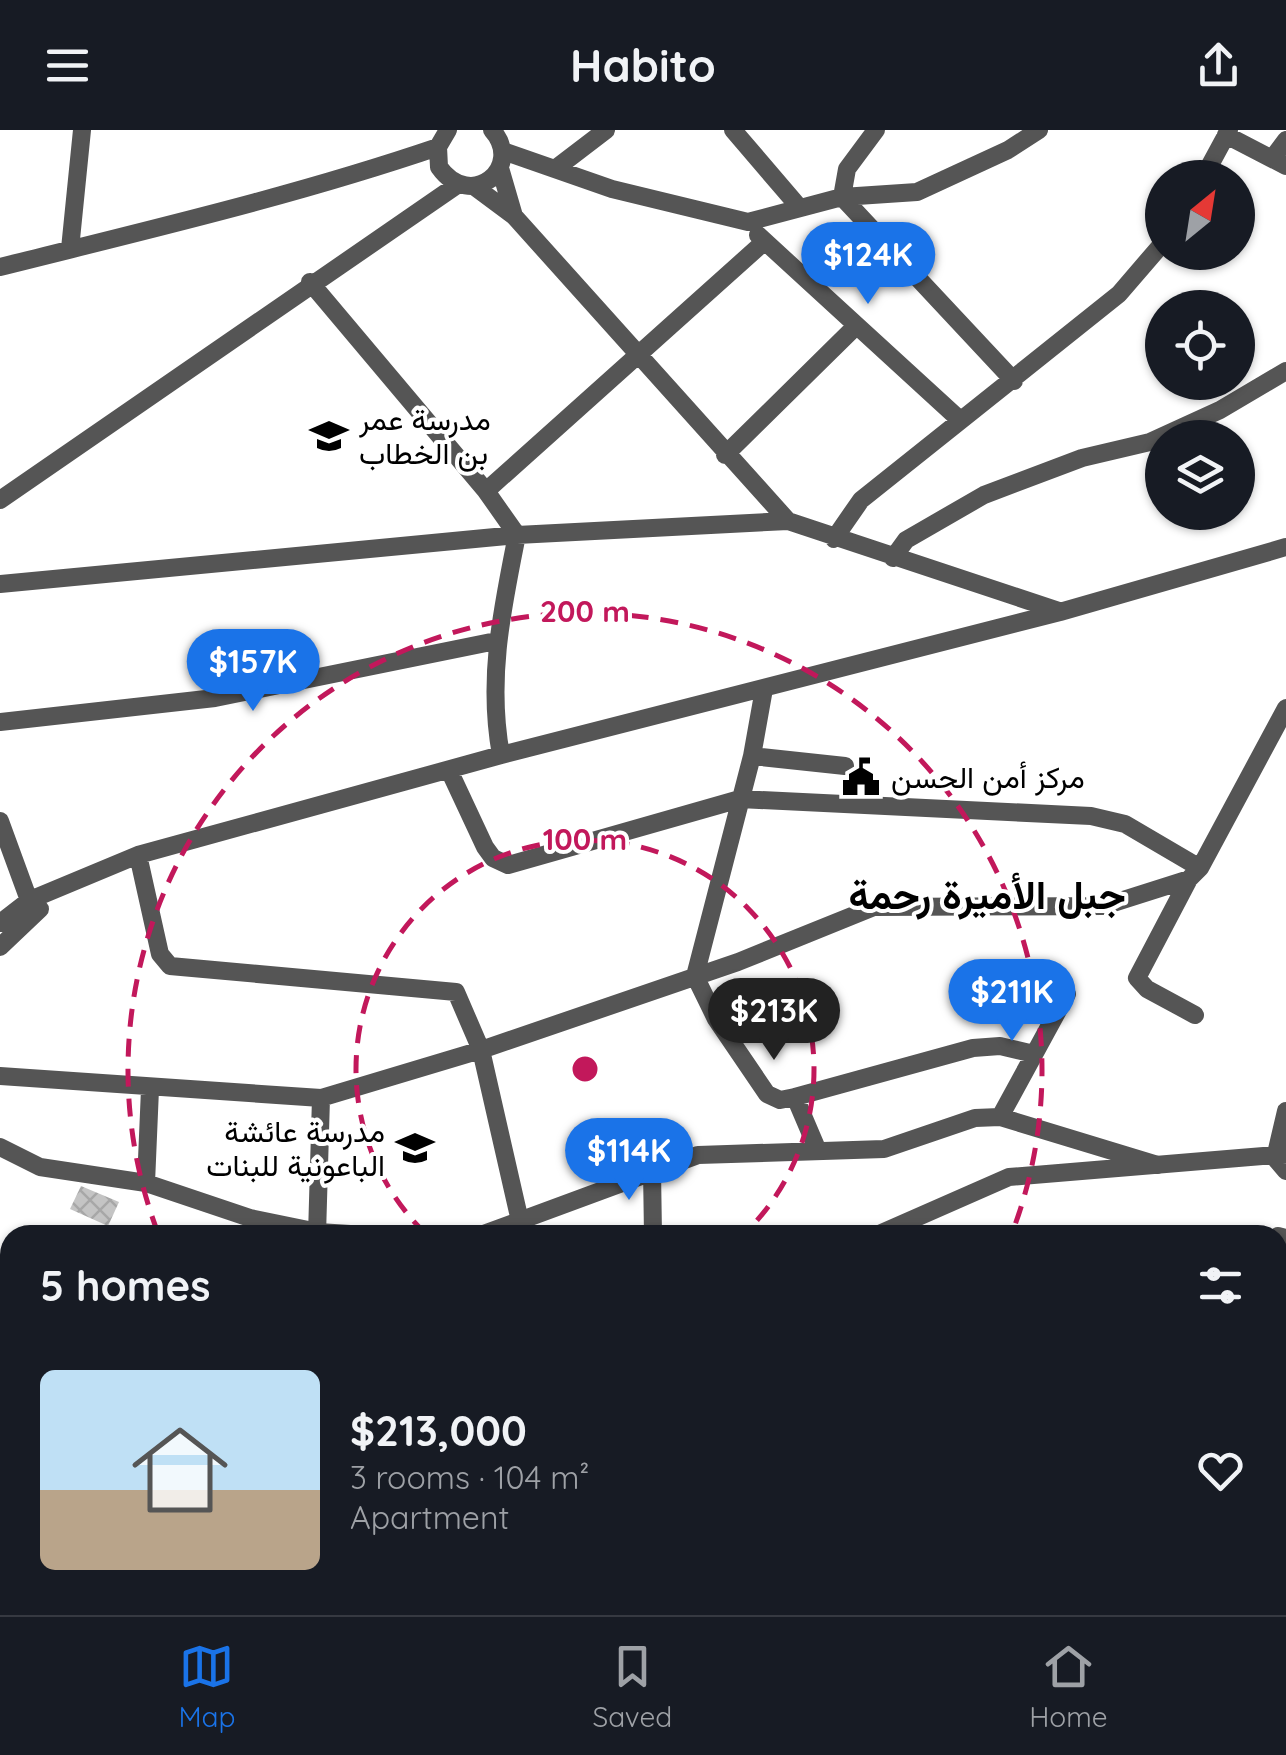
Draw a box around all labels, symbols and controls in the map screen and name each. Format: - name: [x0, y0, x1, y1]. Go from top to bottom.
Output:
- text: Habito: [570, 37, 716, 93]
- icon: menu: [40, 38, 95, 93]
- icon: share: [1191, 38, 1246, 93]
- north arrow: [1145, 160, 1255, 270]
- map controls: [1145, 160, 1255, 530]
- pin: $124K: [798, 222, 938, 307]
- text: $124K: [823, 234, 913, 274]
- button: locate: [1145, 290, 1255, 400]
- place label: مدرسة عمر بن الخطاب: [358, 400, 491, 472]
- school or university icon: مدرسة عمر بن الخطاب: [308, 415, 350, 457]
- button: layers: [1145, 420, 1255, 530]
- text: 200 m: [540, 592, 630, 630]
- pin: $157K: [183, 629, 323, 714]
- text: $157K: [209, 641, 297, 681]
- public building icon: مركز أمن الحسن: [840, 756, 882, 798]
- place label: مركز أمن الحسن: [891, 758, 1085, 796]
- text: 100 m: [543, 820, 627, 858]
- district label: جبل الأميرة رحمة: [848, 869, 1126, 920]
- pin: $211K: [942, 959, 1082, 1044]
- text: $211K: [970, 971, 1054, 1011]
- pin: $213K: [704, 978, 844, 1063]
- text: $213K: [730, 990, 818, 1030]
- centre of rings: [567, 1051, 603, 1087]
- place label: مدرسة عائشة الباعونية للبنات: [206, 1112, 385, 1184]
- pin: $114K: [559, 1118, 699, 1203]
- school or university icon: مدرسة عائشة الباعونية للبنات: [394, 1127, 436, 1169]
- text: $114K: [587, 1130, 671, 1170]
- icon: filters: [1193, 1258, 1248, 1313]
- text: 5 homes: [40, 1259, 211, 1312]
- text: $213,000: [350, 1404, 527, 1457]
- icon: home: [120, 1410, 240, 1530]
- icon: heart: [1193, 1443, 1248, 1498]
- text: 3 rooms · 104 m²: [350, 1457, 590, 1497]
- text: Apartment: [350, 1497, 509, 1537]
- tab: Map: [178, 1639, 236, 1734]
- tab: Saved: [592, 1639, 672, 1734]
- tab: Home: [1029, 1639, 1108, 1734]

